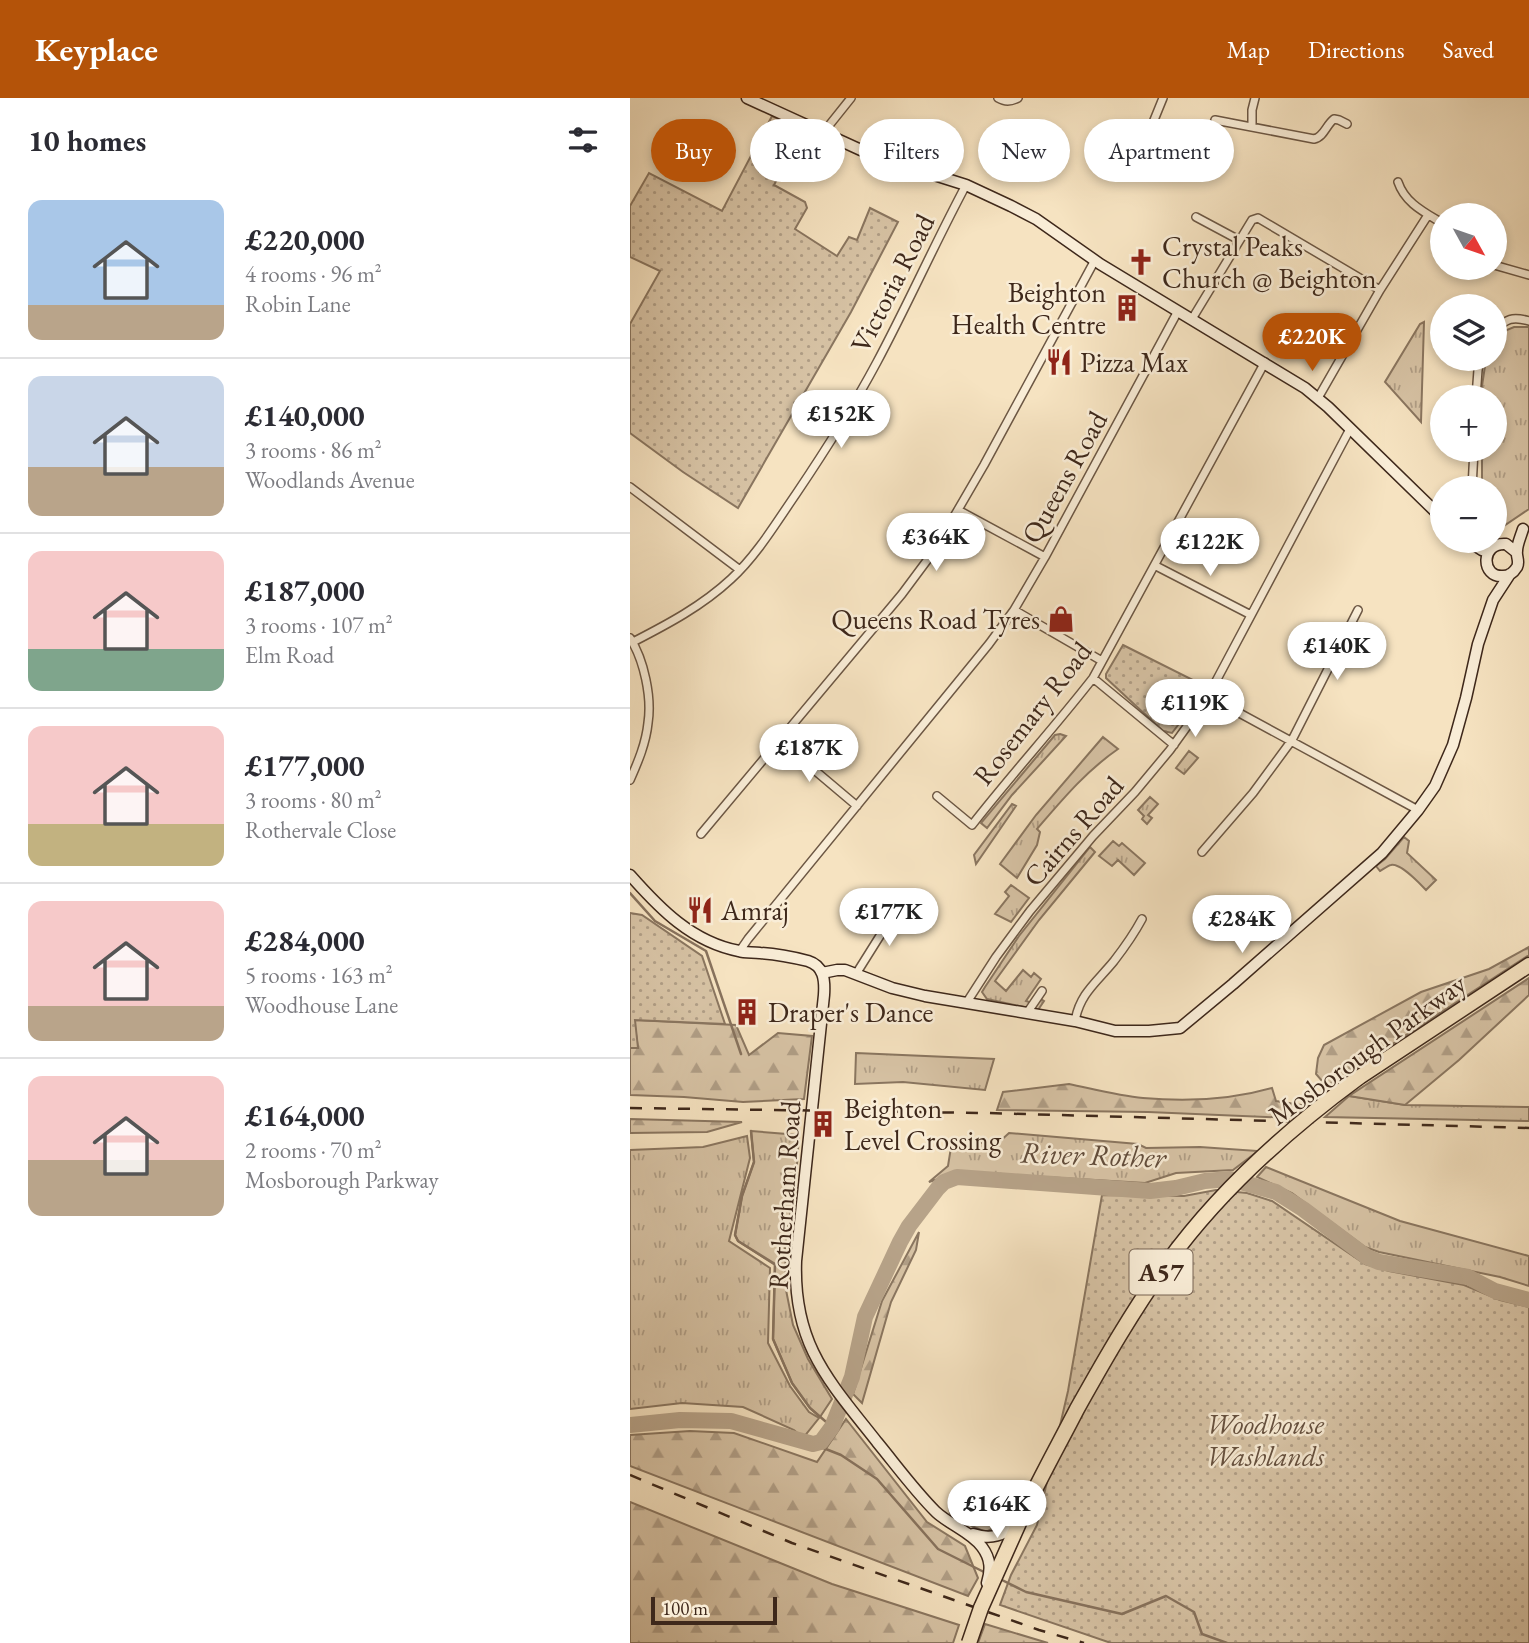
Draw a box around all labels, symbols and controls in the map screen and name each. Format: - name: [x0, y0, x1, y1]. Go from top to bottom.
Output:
- text: Keyplace: [35, 28, 158, 71]
- text: Map: [1227, 34, 1270, 65]
- text: Directions: [1308, 34, 1405, 65]
- text: Saved: [1443, 34, 1494, 65]
- chip: Buy: [651, 119, 736, 182]
- chip: Rent: [750, 119, 845, 182]
- chip: Filters: [859, 119, 964, 182]
- chip: New: [978, 119, 1070, 182]
- chip: Apartment: [1084, 119, 1234, 182]
- text: 10 homes: [28, 121, 146, 160]
- icon: filters: [564, 121, 602, 159]
- north arrow: [1430, 203, 1507, 280]
- map controls: [1430, 203, 1507, 553]
- street label: Victoria Road: [842, 207, 943, 358]
- text: £220,000: [245, 220, 365, 259]
- icon: home: [84, 228, 168, 312]
- place label: Crystal Peaks Church @ Beighton: [1162, 228, 1377, 296]
- church icon: Crystal Peaks Church @ Beighton: [1126, 247, 1156, 277]
- text: 4 rooms · 96 m²: [245, 259, 382, 289]
- place label: Beighton Health Centre: [951, 274, 1106, 342]
- text: Robin Lane: [245, 289, 351, 319]
- building icon: Beighton Health Centre: [1112, 293, 1142, 323]
- button: layers: [1430, 294, 1507, 371]
- pin: £220K: [1263, 314, 1361, 373]
- text: £220K: [1278, 321, 1346, 351]
- place label: Pizza Max: [1080, 344, 1188, 380]
- restaurant icon: Pizza Max: [1044, 347, 1074, 377]
- button: +: [1430, 385, 1507, 462]
- pin: £152K: [792, 390, 890, 450]
- text: £140,000: [245, 396, 365, 435]
- text: £152K: [807, 398, 875, 428]
- icon: home: [84, 404, 168, 488]
- street label: Queens Road: [1013, 404, 1115, 549]
- text: 3 rooms · 86 m²: [245, 435, 382, 465]
- text: Woodlands Avenue: [245, 465, 415, 495]
- button: −: [1430, 476, 1507, 553]
- pin: £364K: [887, 514, 985, 573]
- pin: £122K: [1161, 518, 1259, 578]
- text: £364K: [902, 521, 970, 551]
- text: £122K: [1176, 526, 1244, 556]
- text: £187,000: [245, 571, 365, 610]
- icon: home: [84, 579, 168, 663]
- place label: Queens Road Tyres: [831, 601, 1040, 637]
- shop icon: Queens Road Tyres: [1046, 604, 1076, 634]
- text: 3 rooms · 107 m²: [245, 610, 393, 640]
- pin: £140K: [1288, 622, 1386, 682]
- text: £140K: [1303, 630, 1371, 660]
- street label: Rosemary Road: [965, 633, 1100, 792]
- text: Elm Road: [245, 640, 334, 670]
- pin: £119K: [1146, 680, 1244, 739]
- text: £119K: [1161, 687, 1229, 717]
- pin: £187K: [760, 724, 858, 784]
- text: £187K: [775, 732, 843, 762]
- text: £177,000: [245, 746, 365, 785]
- icon: home: [84, 754, 168, 838]
- street label: Cairns Road: [1015, 768, 1132, 894]
- text: 3 rooms · 80 m²: [245, 785, 382, 815]
- text: Rothervale Close: [245, 815, 396, 845]
- pin: £177K: [840, 888, 938, 948]
- place label: Amraj: [720, 892, 789, 928]
- restaurant icon: Amraj: [685, 895, 715, 925]
- text: £177K: [855, 896, 923, 926]
- pin: £284K: [1193, 896, 1291, 955]
- text: £284K: [1208, 903, 1276, 933]
- text: £284,000: [245, 921, 365, 960]
- icon: home: [84, 929, 168, 1013]
- text: 5 rooms · 163 m²: [245, 960, 393, 990]
- street label: Mosborough Parkway: [1261, 965, 1473, 1133]
- text: Woodhouse Lane: [245, 990, 398, 1020]
- place label: Draper's Dance: [768, 994, 934, 1030]
- building icon: Draper's Dance: [732, 997, 762, 1027]
- place label: Beighton Level Crossing: [844, 1090, 1002, 1158]
- text: £164,000: [245, 1096, 365, 1135]
- street label: Rotherham Road: [759, 1099, 809, 1290]
- icon: home: [84, 1104, 168, 1188]
- building icon: Beighton Level Crossing: [808, 1109, 838, 1139]
- water label: River Rother: [1020, 1132, 1168, 1177]
- text: 2 rooms · 70 m²: [245, 1135, 382, 1165]
- text: Mosborough Parkway: [245, 1165, 439, 1195]
- road number: A57: [1130, 1250, 1192, 1294]
- park label: Woodhouse Washlands: [1206, 1406, 1324, 1474]
- pin: £164K: [948, 1480, 1046, 1540]
- text: £164K: [963, 1488, 1031, 1518]
- scale bar: [651, 1594, 777, 1626]
- text: 100 m: [662, 1596, 708, 1621]

